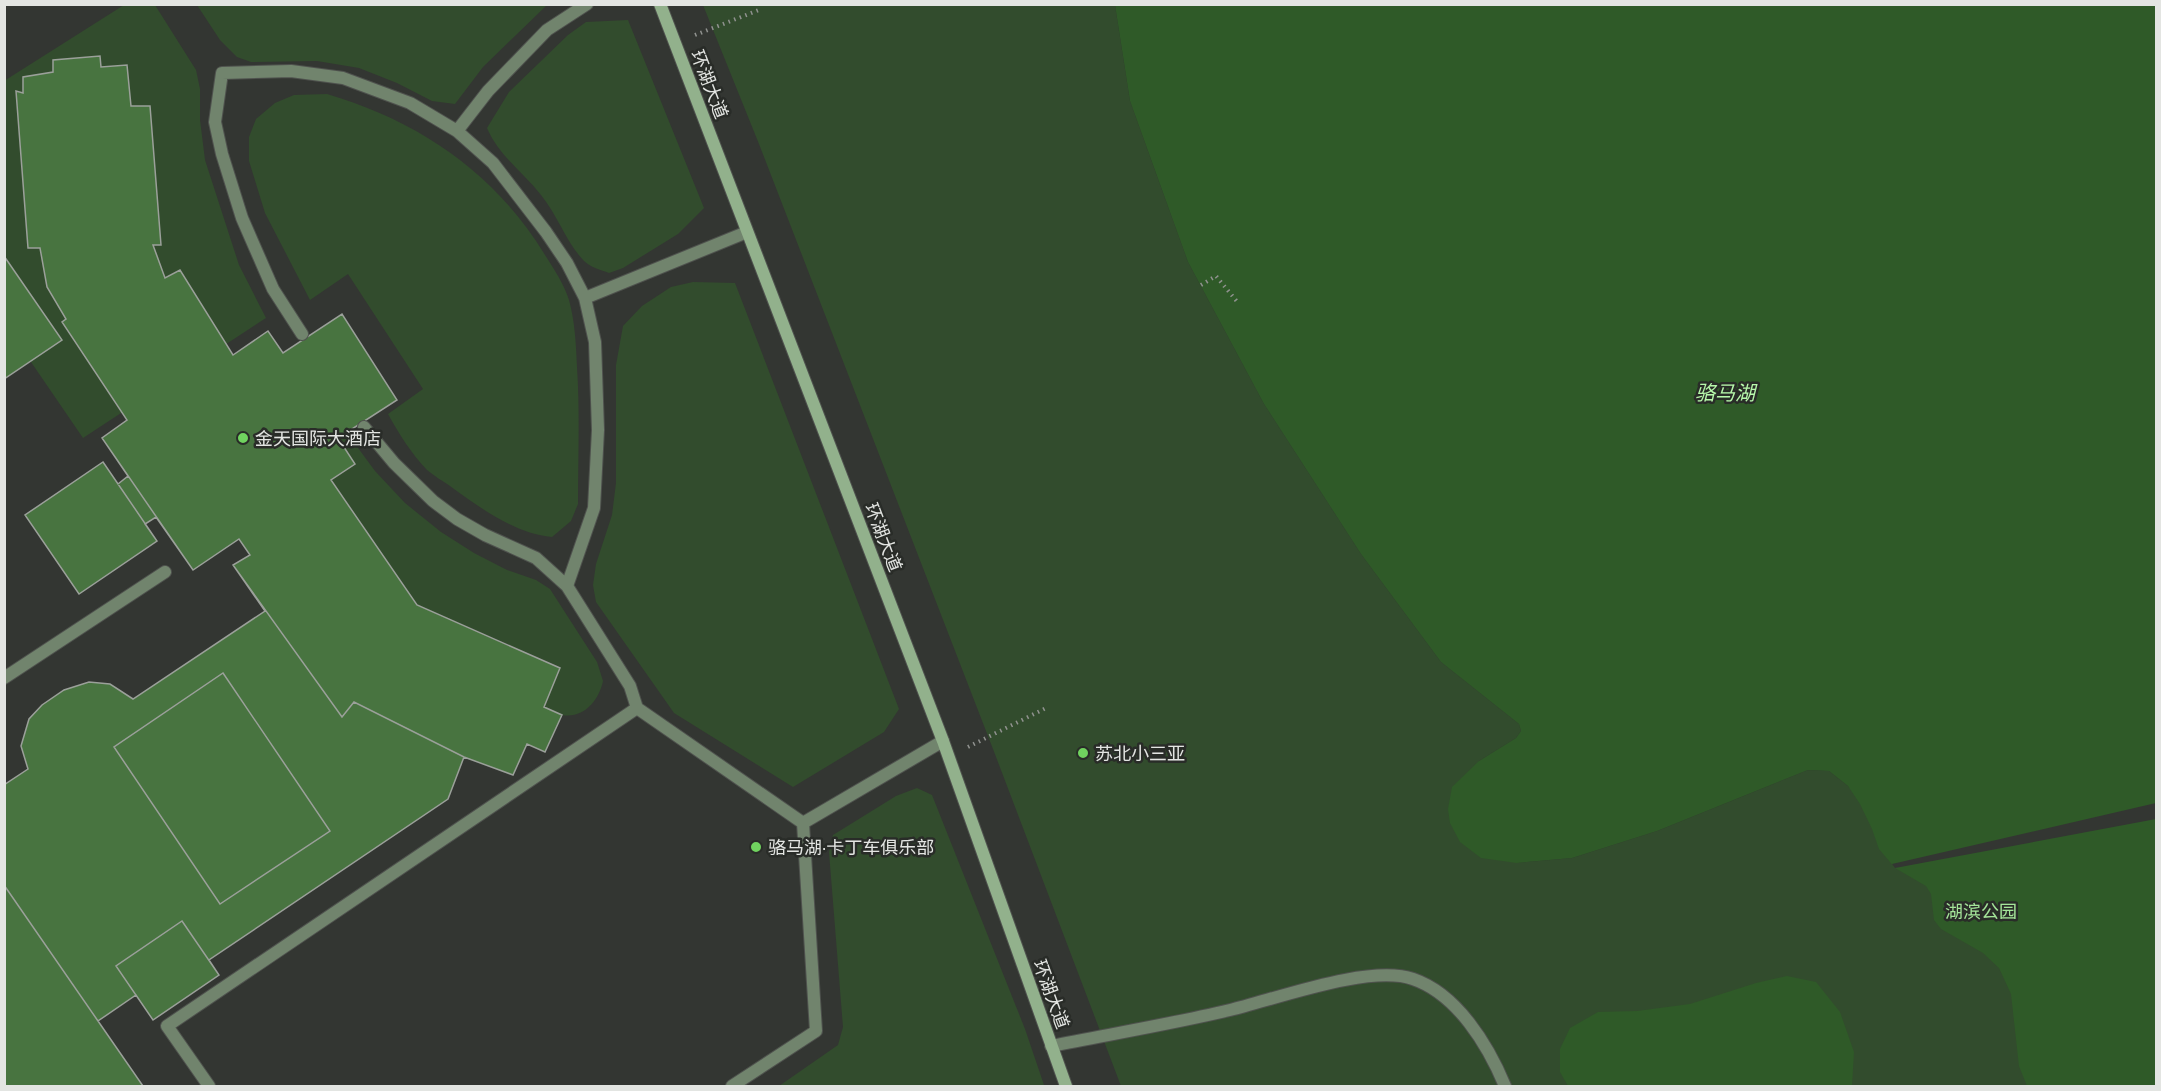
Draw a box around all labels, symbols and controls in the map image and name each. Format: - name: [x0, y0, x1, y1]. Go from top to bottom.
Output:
- street label: 环湖大道: [687, 46, 733, 122]
- water label: 骆马湖: [1695, 380, 1758, 404]
- place label: 金天国际大酒店: [255, 427, 381, 449]
- marker: 金天国际大酒店: [236, 431, 250, 445]
- street label: 环湖大道: [861, 499, 907, 575]
- place label: 苏北小三亚: [1095, 742, 1185, 764]
- marker: 苏北小三亚: [1076, 746, 1090, 760]
- place label: 骆马湖·卡丁车俱乐部: [768, 836, 934, 858]
- marker: 骆马湖·卡丁车俱乐部: [749, 840, 763, 854]
- park label: 湖滨公园: [1945, 900, 2017, 922]
- street label: 环湖大道: [1029, 956, 1075, 1032]

